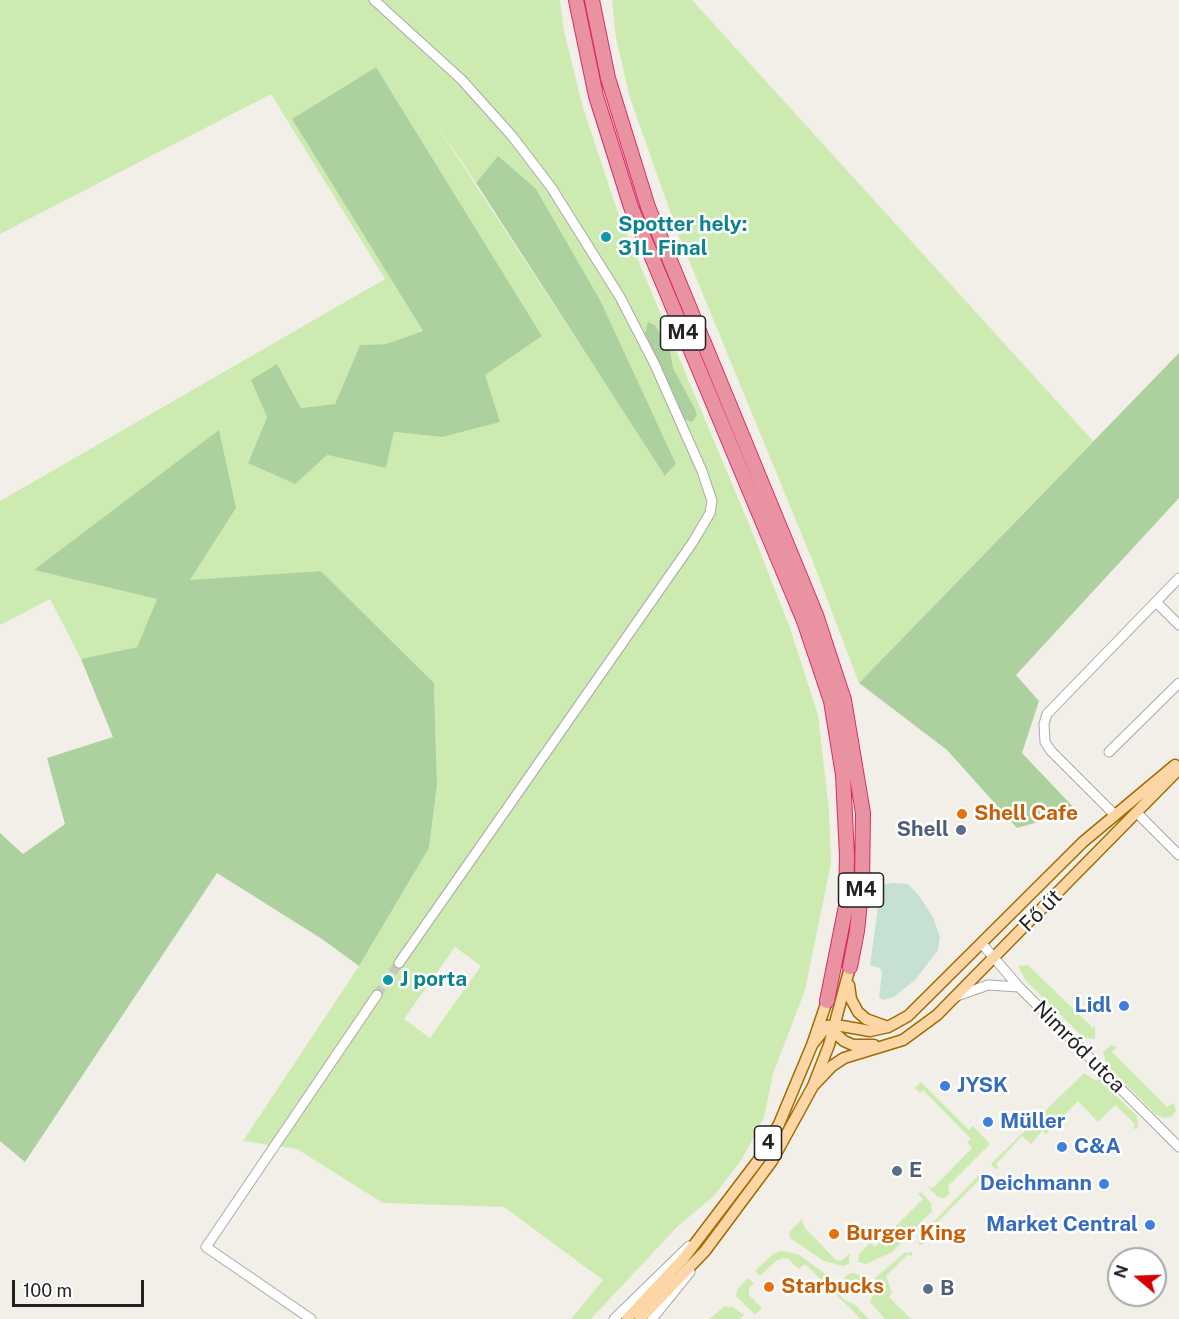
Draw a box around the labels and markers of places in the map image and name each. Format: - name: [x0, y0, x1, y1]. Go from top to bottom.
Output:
- place label: Spotter hely: 31L Final: [618, 212, 747, 262]
- marker: Spotter hely: 31L Final: [599, 230, 613, 244]
- place label: Shell Cafe: [974, 801, 1078, 827]
- marker: Shell Cafe: [955, 807, 969, 821]
- place label: Shell: [896, 817, 949, 843]
- marker: Shell: [954, 823, 968, 837]
- place label: J porta: [400, 967, 467, 993]
- marker: J porta: [381, 973, 395, 987]
- place label: Lidl: [1075, 993, 1112, 1019]
- marker: Lidl: [1117, 999, 1131, 1013]
- place label: JYSK: [957, 1073, 1008, 1099]
- marker: JYSK: [938, 1079, 952, 1093]
- place label: Müller: [1000, 1109, 1065, 1135]
- marker: Müller: [981, 1115, 995, 1129]
- place label: C&A: [1074, 1134, 1121, 1160]
- marker: C&A: [1055, 1140, 1069, 1154]
- place label: E: [909, 1158, 922, 1184]
- marker: E: [890, 1164, 904, 1178]
- place label: Deichmann: [980, 1171, 1092, 1197]
- marker: Deichmann: [1097, 1177, 1111, 1191]
- place label: Market Central: [986, 1212, 1138, 1238]
- marker: Market Central: [1143, 1218, 1157, 1232]
- place label: Burger King: [846, 1221, 966, 1247]
- marker: Burger King: [827, 1227, 841, 1241]
- place label: Starbucks: [781, 1274, 884, 1300]
- place label: B: [940, 1276, 954, 1302]
- marker: Starbucks: [762, 1280, 776, 1294]
- marker: B: [921, 1282, 935, 1296]

